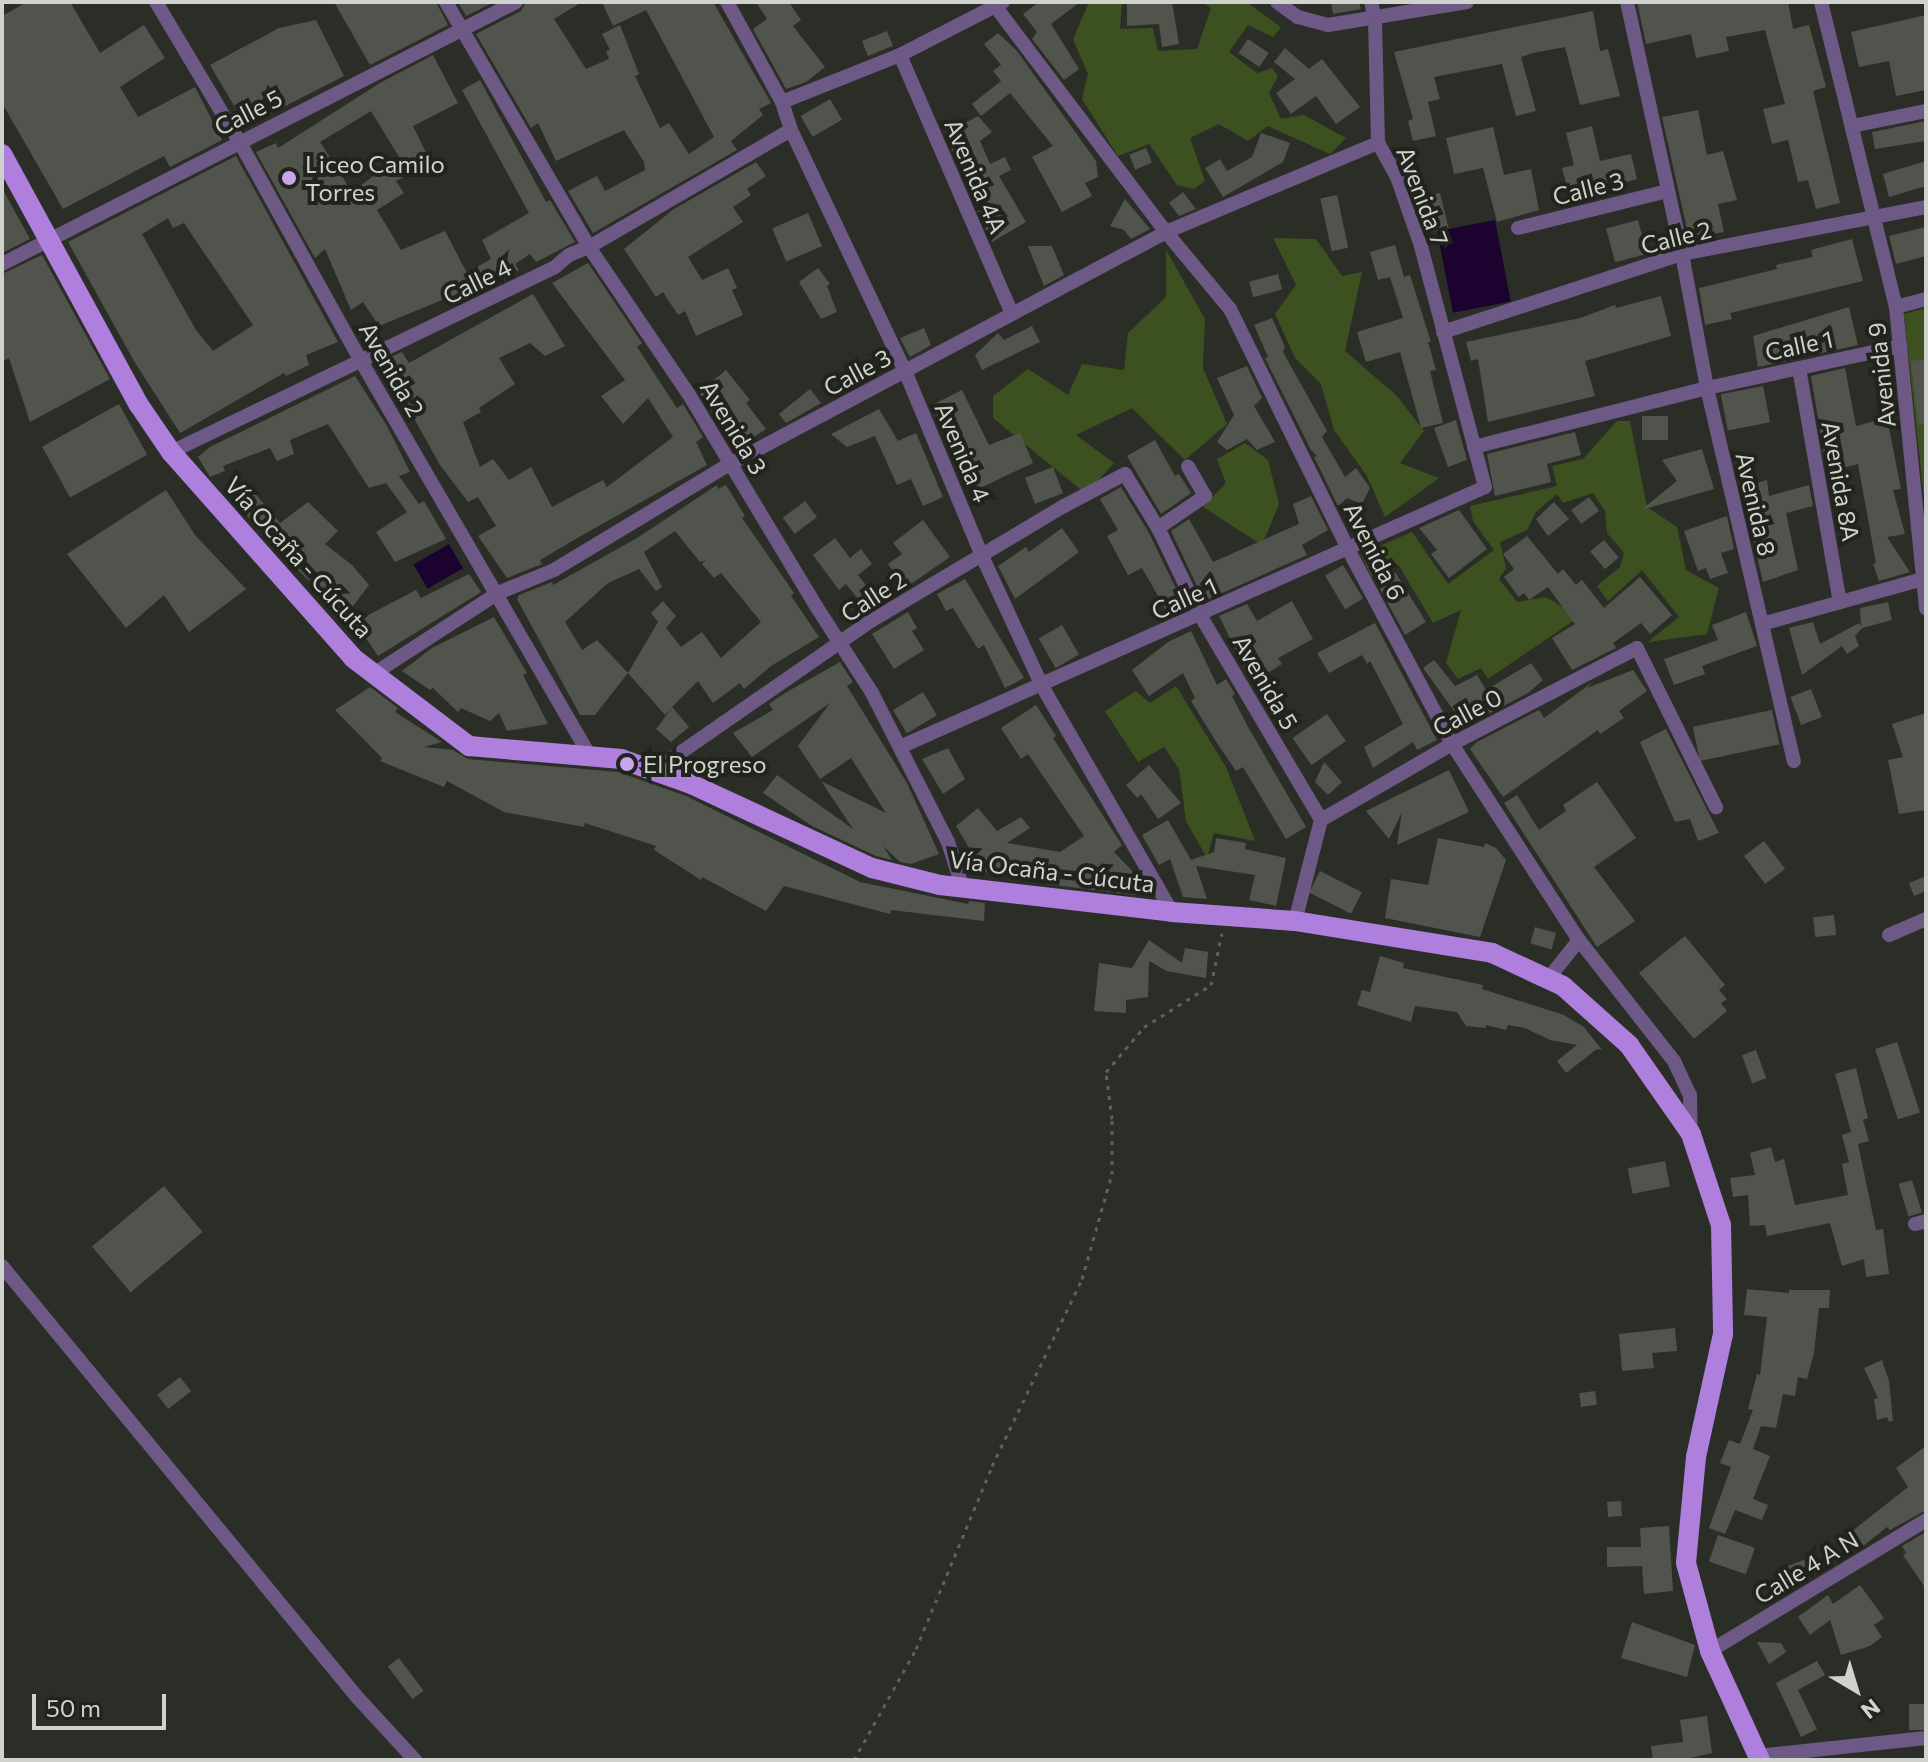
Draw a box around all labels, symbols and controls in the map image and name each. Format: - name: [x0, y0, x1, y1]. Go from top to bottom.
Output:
- street label: Calle 5: [209, 83, 287, 141]
- street label: Avenida 4A: [939, 114, 1013, 238]
- street label: Avenida 7: [1391, 142, 1455, 250]
- place label: Liceo Camilo Torres: [305, 150, 445, 206]
- street label: Calle 3: [1550, 165, 1626, 211]
- marker: Liceo Camilo Torres: [280, 169, 298, 187]
- street label: Calle 2: [1638, 214, 1714, 260]
- street label: Calle 4: [438, 252, 516, 310]
- street label: Avenida 2: [353, 317, 431, 421]
- street label: Avenida 9: [1861, 321, 1901, 429]
- street label: Calle 1: [1762, 324, 1836, 366]
- street label: Calle 3: [818, 342, 896, 402]
- street label: Avenida 3: [695, 375, 773, 479]
- street label: Avenida 4: [929, 398, 997, 506]
- street label: Avenida 8A: [1816, 419, 1866, 543]
- street label: Avenida 8: [1730, 449, 1782, 559]
- street label: Vía Ocaña - Cúcuta: [219, 471, 379, 643]
- street label: Avenida 6: [1338, 497, 1412, 605]
- street label: Calle 2: [835, 564, 911, 628]
- street label: Calle 1: [1147, 571, 1221, 625]
- street label: Avenida 5: [1227, 629, 1305, 735]
- street label: Calle 0: [1428, 682, 1506, 742]
- place label: El Progreso: [643, 750, 767, 778]
- marker: El Progreso: [618, 755, 636, 773]
- street label: Vía Ocaña - Cúcuta: [948, 844, 1156, 898]
- street label: Calle 4 A N: [1749, 1525, 1863, 1609]
- north arrow: [1816, 1650, 1896, 1730]
- scale bar: [36, 1678, 170, 1728]
- text: 50 m: [46, 1693, 101, 1722]
- text: N: [1856, 1694, 1886, 1725]

